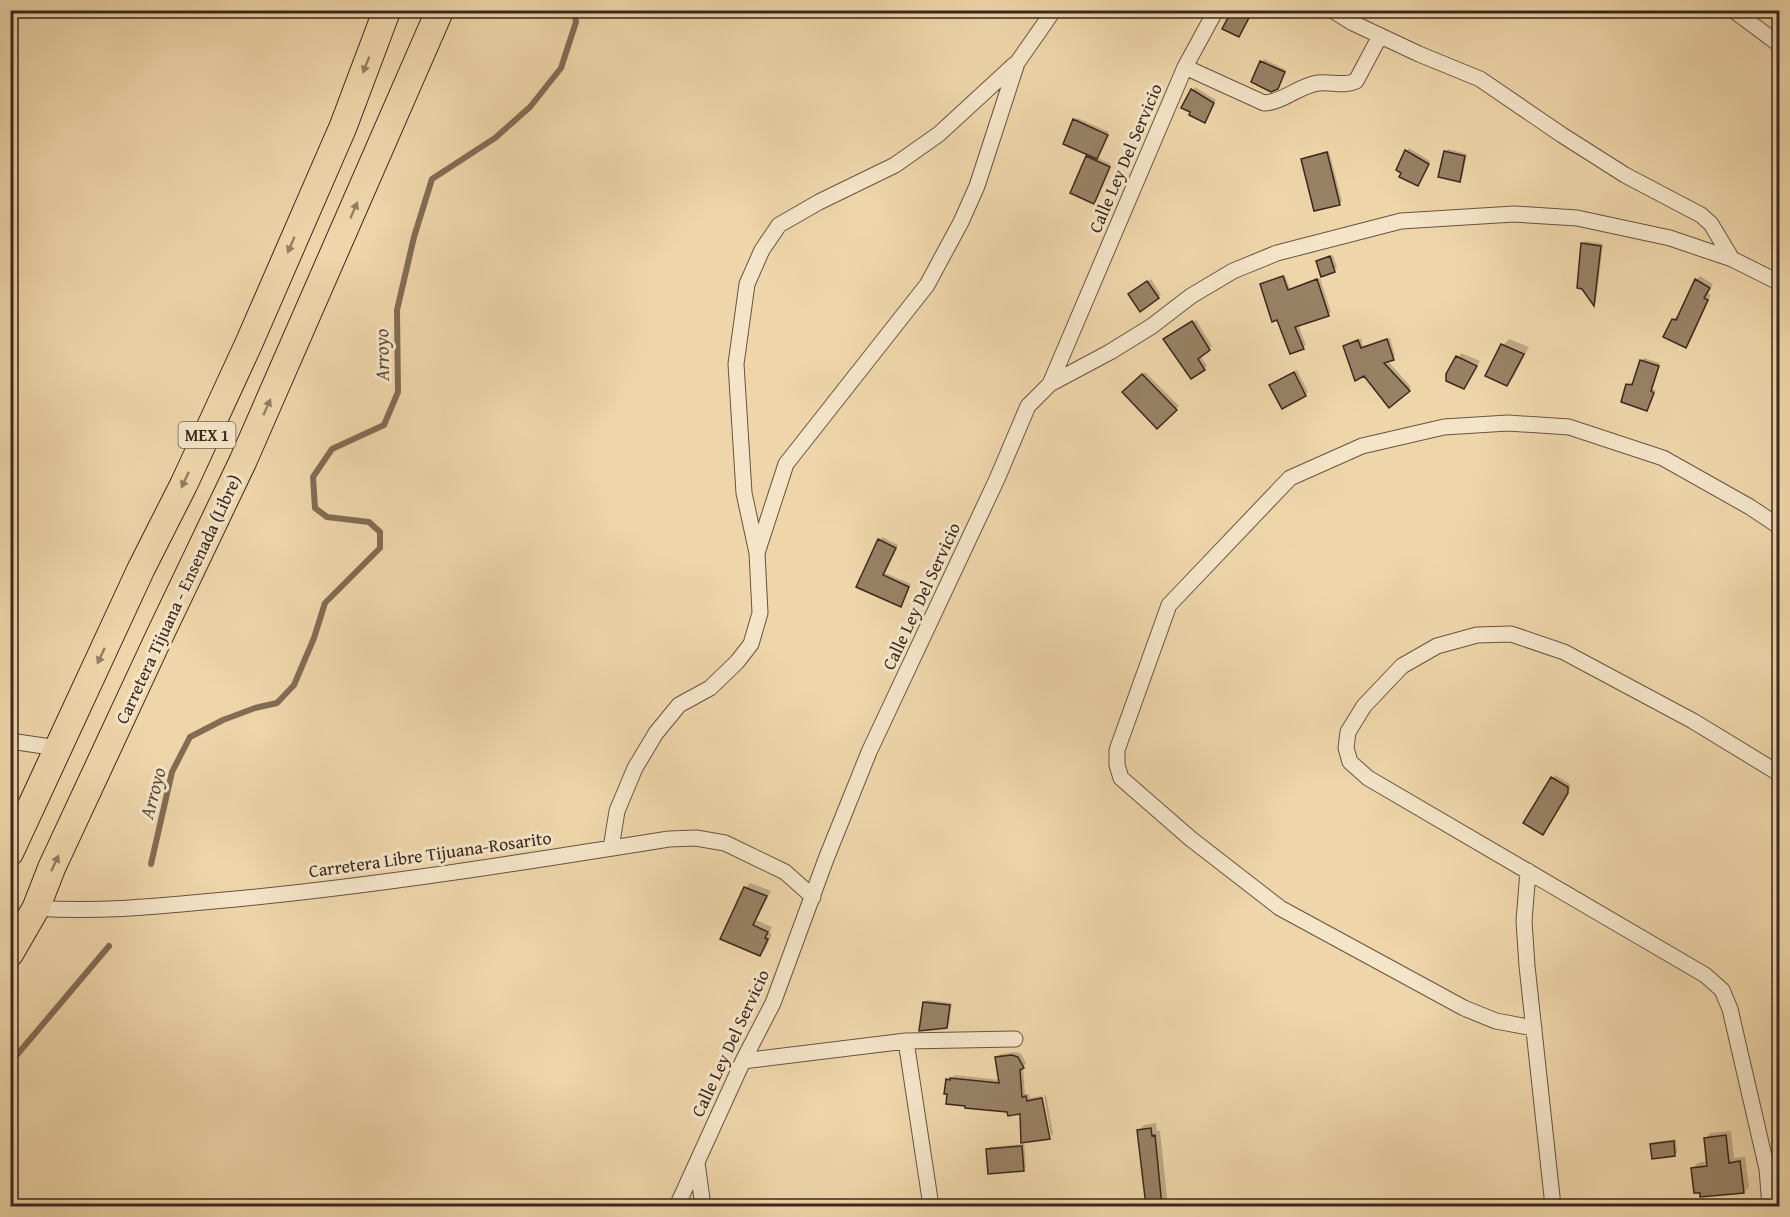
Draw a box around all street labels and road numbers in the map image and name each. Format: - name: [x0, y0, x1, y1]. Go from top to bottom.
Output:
- street label: Calle Ley Del Servicio: [1081, 79, 1169, 237]
- road number: MEX 1: [178, 422, 236, 448]
- street label: Carretera Tijuana - Ensenada (Libre): [108, 470, 248, 728]
- street label: Calle Ley Del Servicio: [875, 518, 967, 674]
- street label: Carretera Libre Tijuana-Rosarito: [307, 824, 553, 884]
- street label: Calle Ley Del Servicio: [684, 965, 776, 1121]

